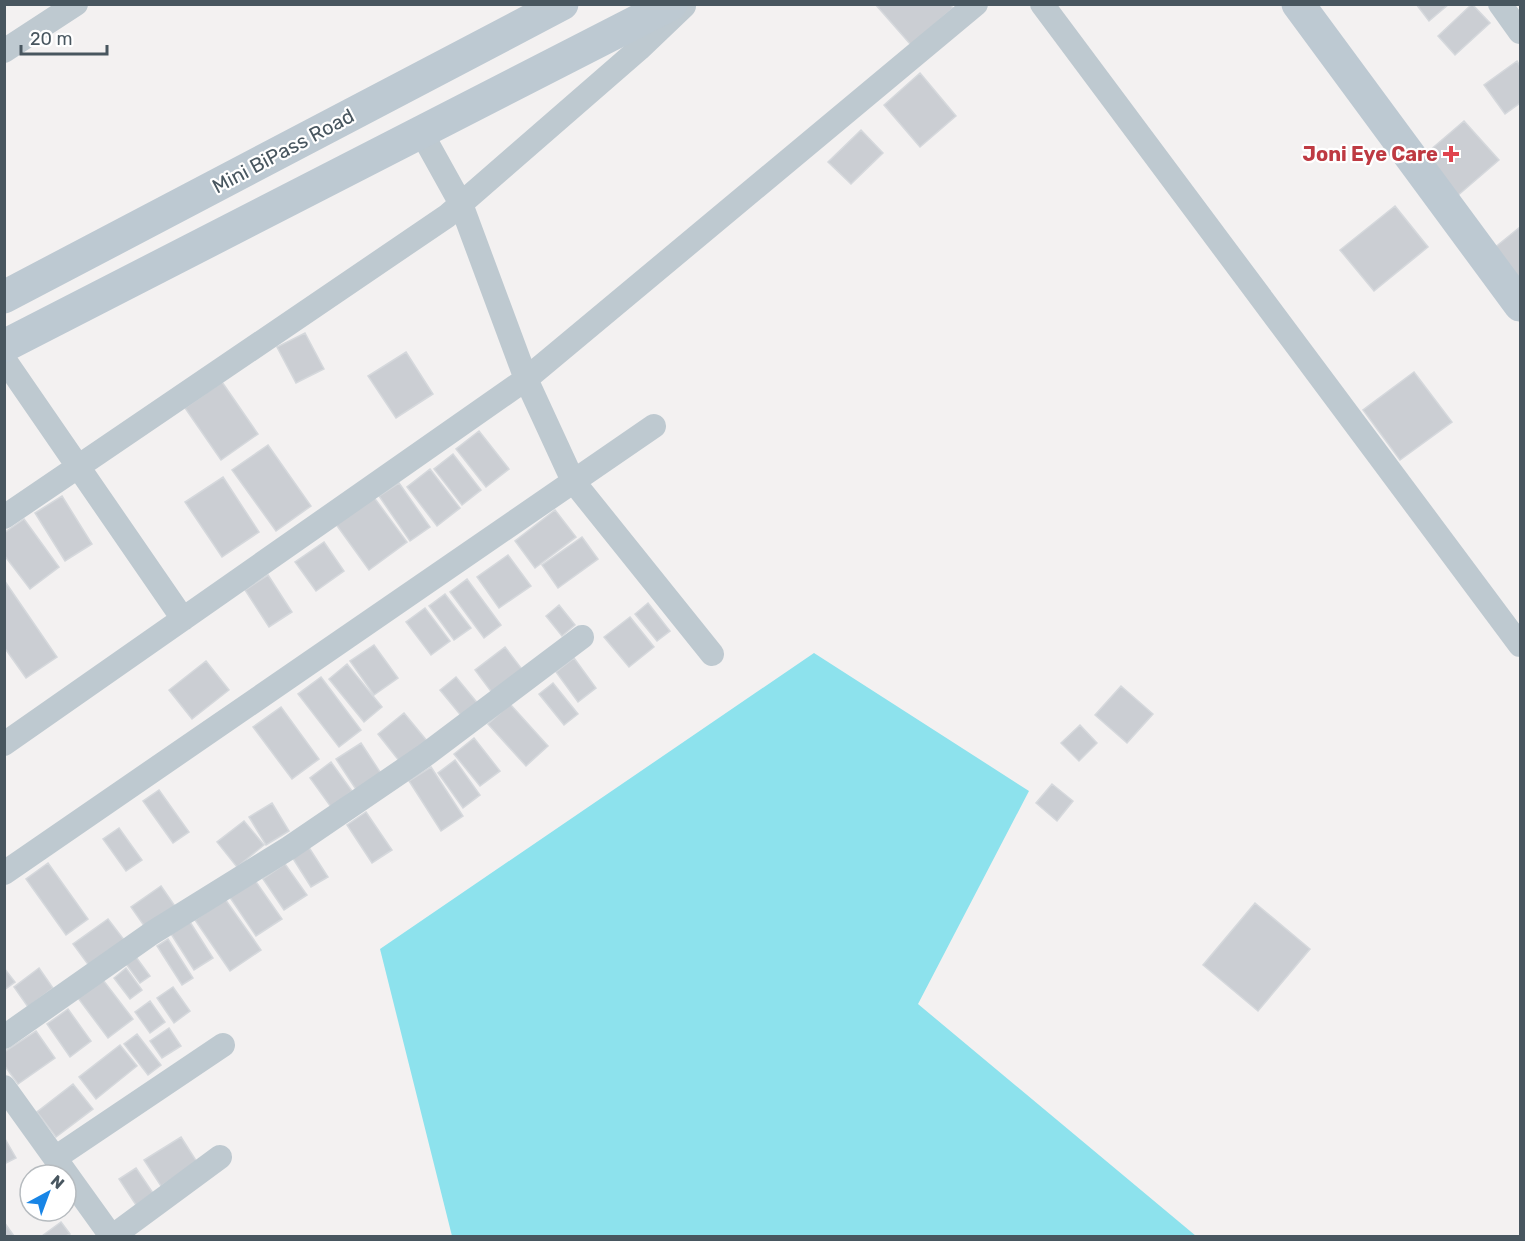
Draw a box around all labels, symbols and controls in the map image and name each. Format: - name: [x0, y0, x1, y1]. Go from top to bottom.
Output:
- scale bar: [21, 18, 106, 56]
- text: 20 m: [30, 28, 72, 50]
- street label: Mini BiPass Road: [208, 104, 358, 198]
- place label: Joni Eye Care: [1303, 142, 1438, 166]
- marker: Joni Eye Care: [1442, 145, 1460, 163]
- north arrow: [18, 1163, 78, 1223]
- text: N: [47, 1171, 68, 1193]

